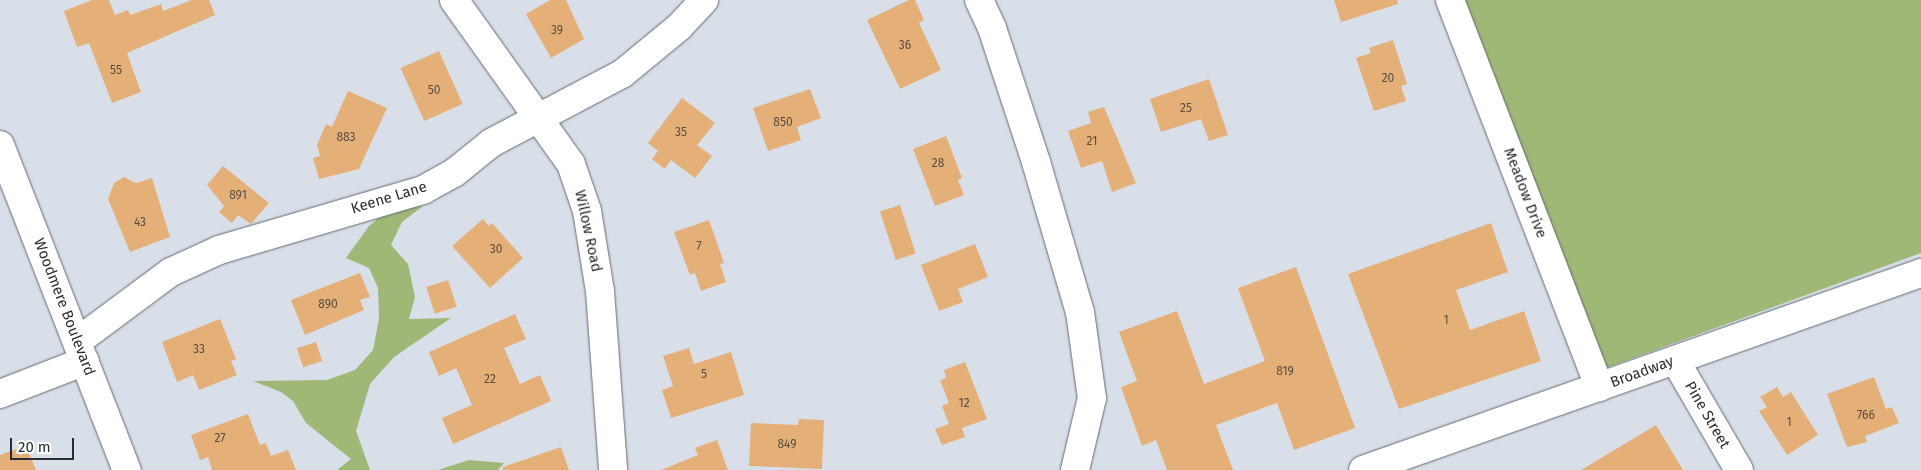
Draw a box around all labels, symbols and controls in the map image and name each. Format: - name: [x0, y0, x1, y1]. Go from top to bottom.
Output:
- house number: 39: [551, 24, 563, 38]
- house number: 36: [899, 39, 911, 53]
- house number: 55: [110, 64, 122, 78]
- house number: 20: [1382, 72, 1394, 86]
- house number: 50: [428, 84, 440, 98]
- house number: 25: [1180, 102, 1192, 116]
- house number: 850: [773, 116, 793, 130]
- house number: 35: [675, 126, 687, 140]
- house number: 883: [336, 131, 356, 145]
- house number: 21: [1087, 135, 1097, 149]
- street label: Meadow Drive: [1499, 145, 1551, 241]
- house number: 28: [932, 157, 944, 171]
- street label: Keene Lane: [349, 178, 429, 218]
- street label: Willow Road: [571, 188, 605, 274]
- house number: 891: [229, 189, 247, 203]
- house number: 43: [134, 216, 146, 230]
- street label: Woodmere Boulevard: [29, 236, 99, 378]
- house number: 7: [696, 240, 702, 254]
- house number: 30: [490, 243, 502, 257]
- house number: 890: [318, 298, 338, 312]
- house number: 1: [1443, 314, 1449, 328]
- house number: 33: [193, 343, 205, 357]
- street label: Broadway: [1608, 352, 1676, 392]
- house number: 819: [1276, 365, 1294, 379]
- house number: 5: [701, 368, 707, 382]
- house number: 22: [484, 373, 496, 387]
- street label: Pine Street: [1681, 378, 1733, 452]
- house number: 12: [958, 397, 970, 411]
- house number: 766: [1857, 409, 1875, 423]
- house number: 1: [1786, 416, 1792, 430]
- scale bar: [12, 428, 76, 460]
- house number: 27: [214, 432, 226, 446]
- text: 20 m: [18, 438, 51, 456]
- house number: 849: [777, 438, 797, 452]

